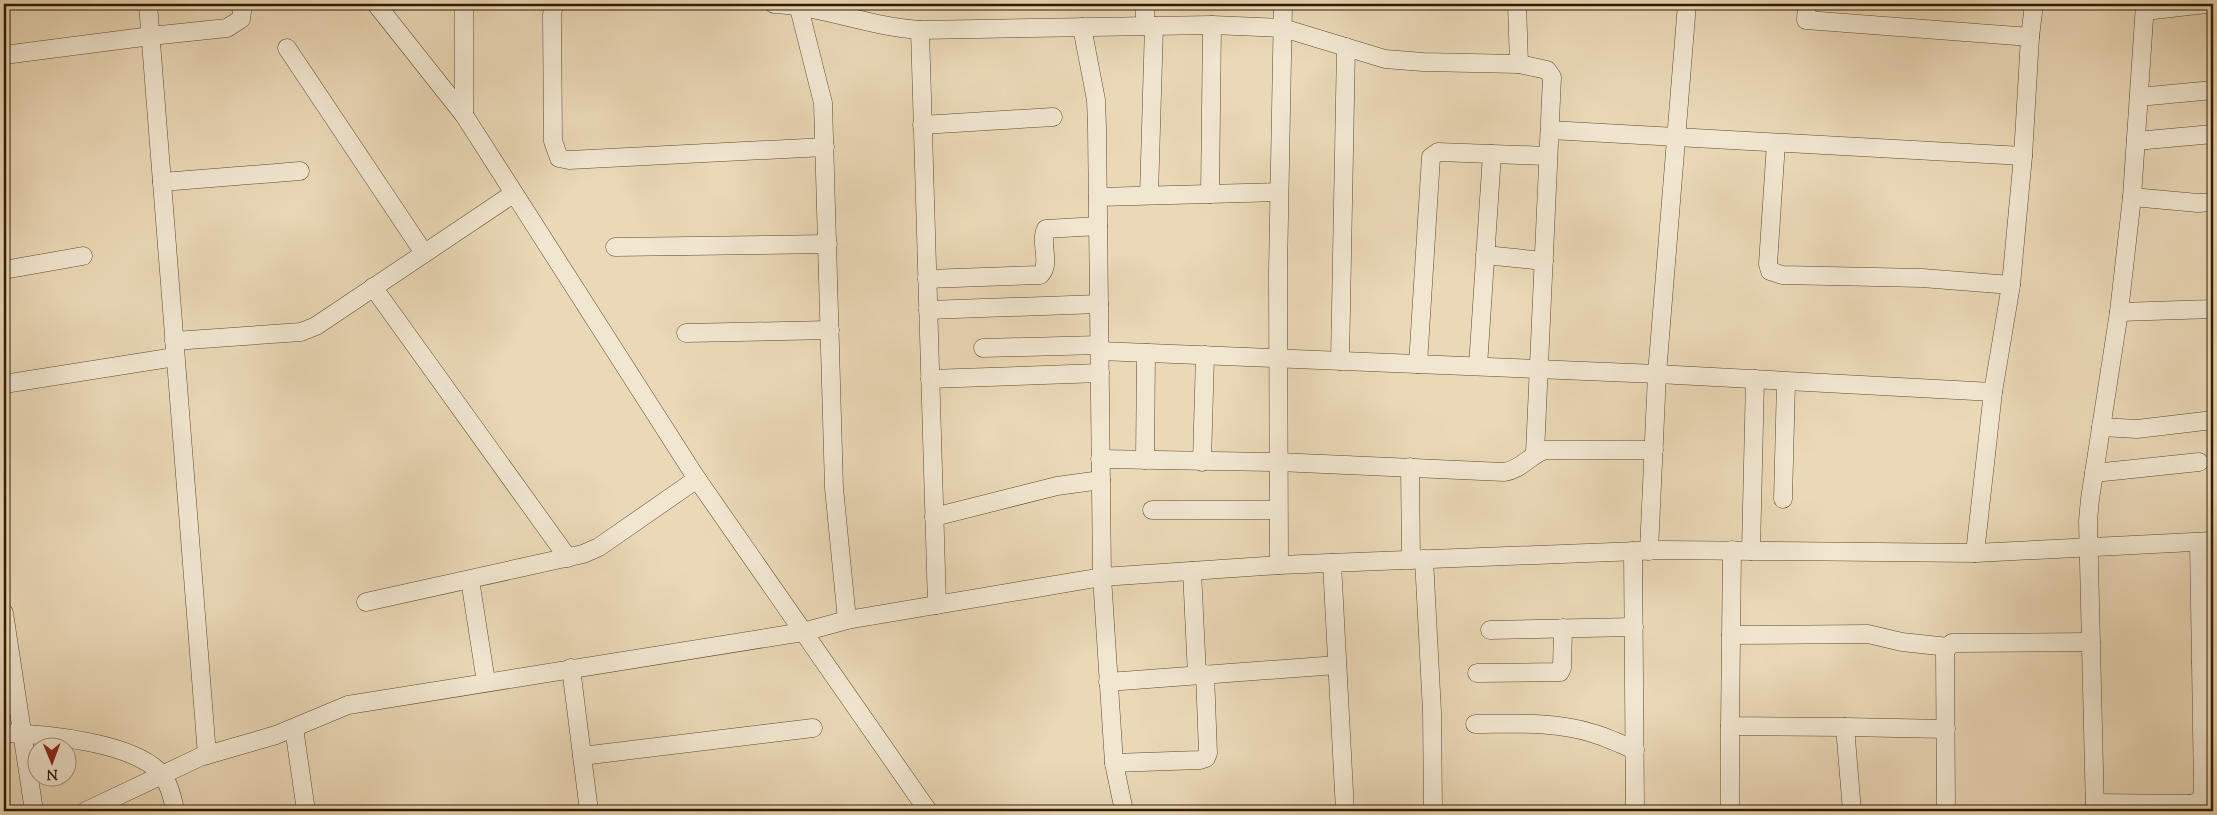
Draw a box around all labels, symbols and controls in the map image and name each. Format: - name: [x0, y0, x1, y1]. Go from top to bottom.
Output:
- north arrow: [28, 738, 78, 788]
- text: N: [46, 763, 58, 783]

